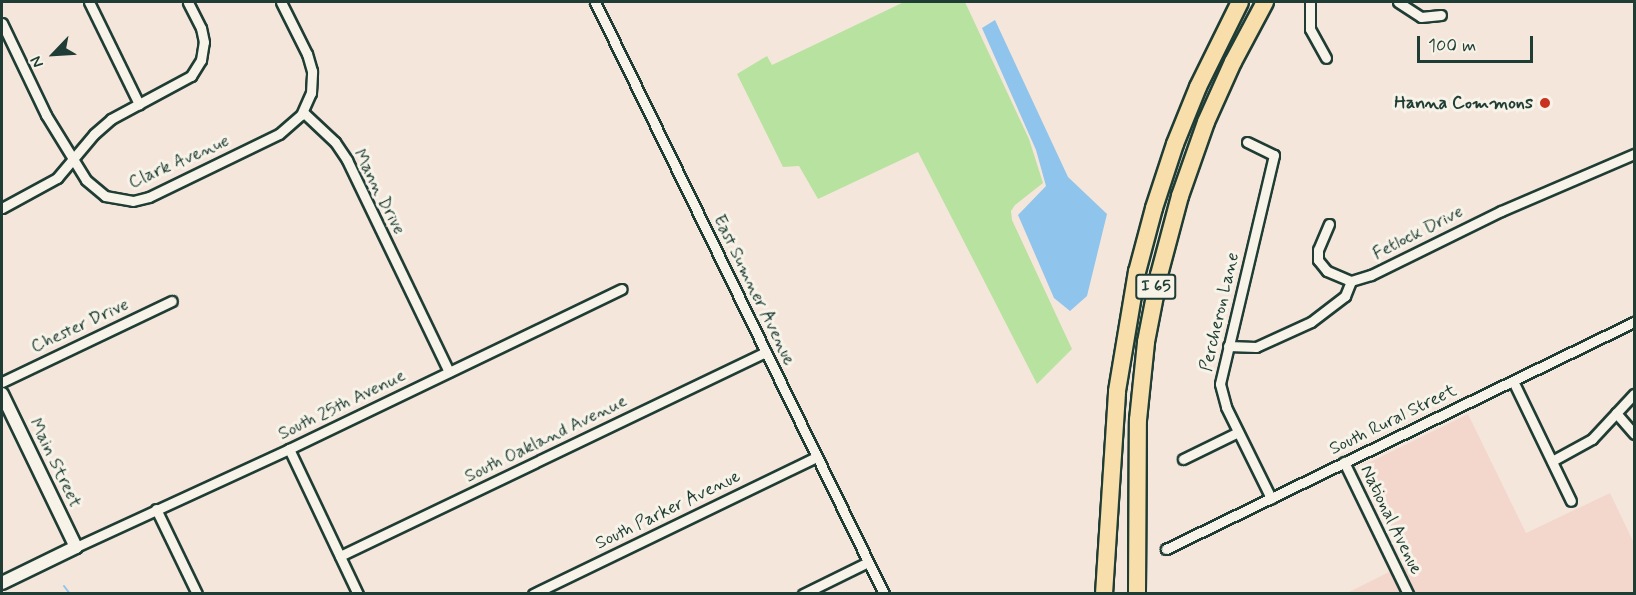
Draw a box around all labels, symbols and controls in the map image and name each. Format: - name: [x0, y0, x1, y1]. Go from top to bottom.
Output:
- north arrow: [24, 24, 84, 84]
- scale bar: [1420, 24, 1536, 62]
- text: 100 m: [1428, 34, 1476, 58]
- text: N: [25, 53, 49, 71]
- place label: Hanna Commons: [1394, 92, 1533, 114]
- marker: Hanna Commons: [1538, 96, 1552, 110]
- street label: Clark Avenue: [127, 131, 231, 193]
- street label: Mann Drive: [348, 146, 410, 238]
- street label: Fetlock Drive: [1370, 201, 1466, 265]
- street label: East Sumner Avenue: [709, 212, 799, 368]
- street label: Percheron Lane: [1196, 252, 1244, 372]
- road number: I 65: [1135, 274, 1177, 300]
- street label: Chester Drive: [28, 294, 132, 358]
- street label: South 25th Avenue: [275, 365, 409, 445]
- street label: South Rural Street: [1326, 380, 1460, 460]
- street label: South Oakland Avenue: [464, 391, 628, 487]
- street label: Main Street: [24, 415, 86, 511]
- street label: National Avenue: [1354, 460, 1428, 580]
- street label: South Parker Avenue: [593, 466, 743, 554]

